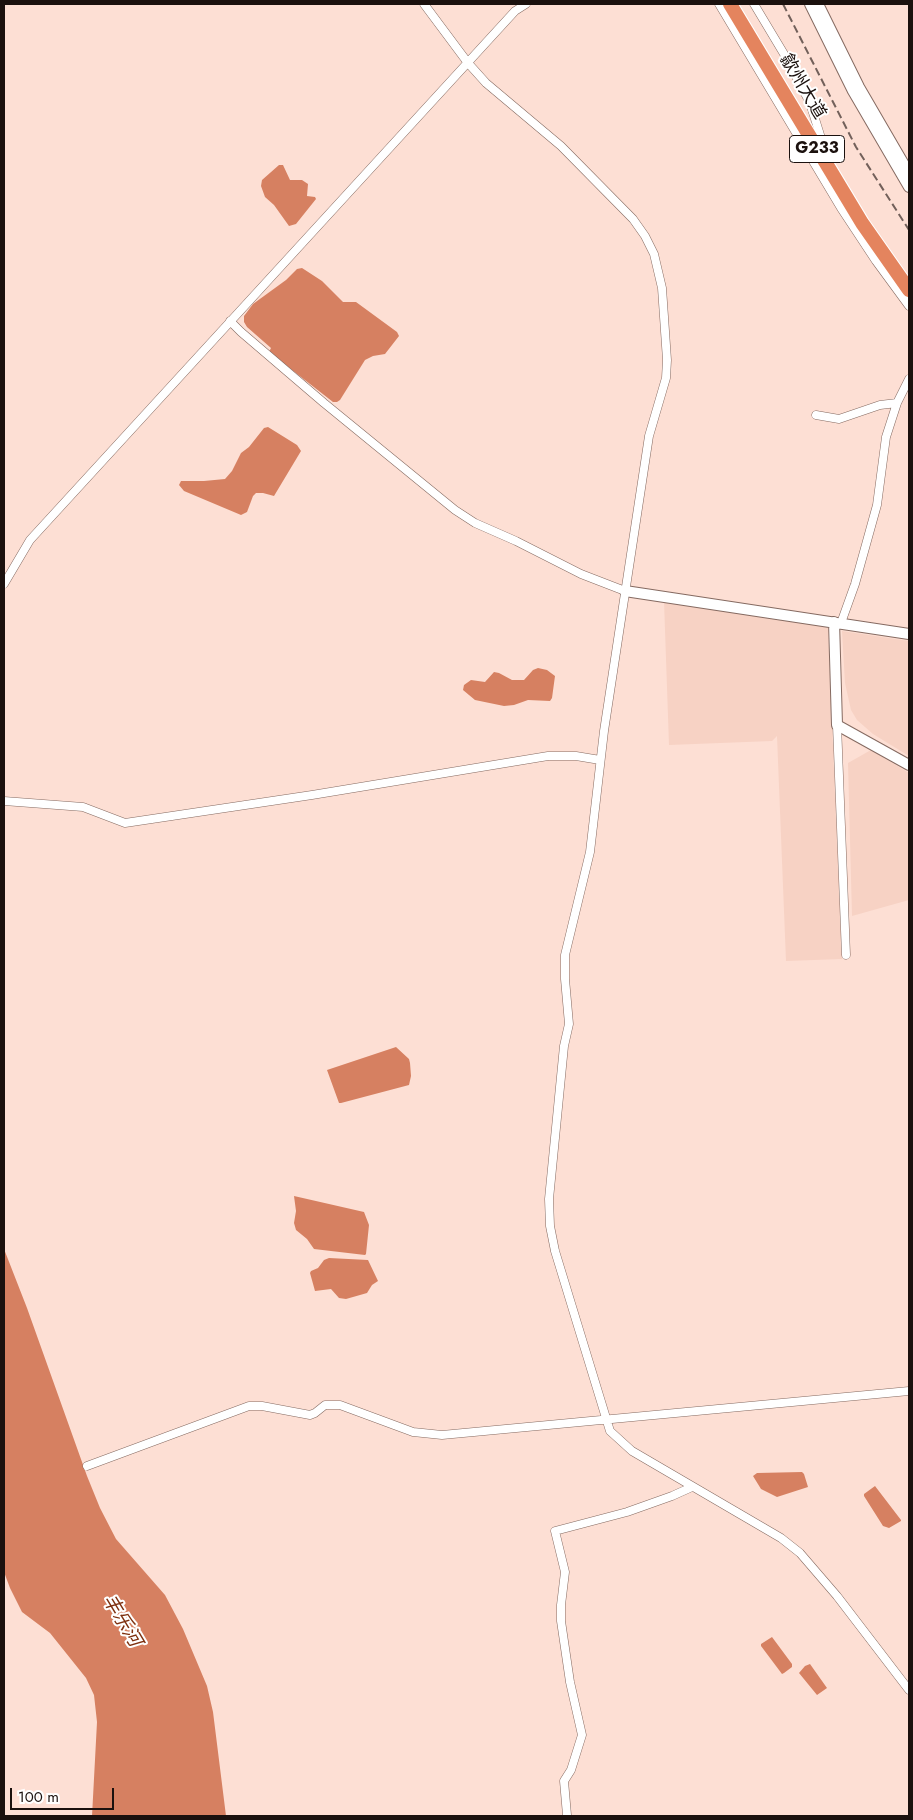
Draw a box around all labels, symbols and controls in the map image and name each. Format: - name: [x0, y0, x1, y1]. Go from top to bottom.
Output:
- street label: 歙州大道: [774, 51, 830, 123]
- road number: G233: [790, 136, 844, 162]
- water label: 丰乐河: [97, 1591, 145, 1651]
- scale bar: [12, 1778, 116, 1810]
- text: 100 m: [18, 1786, 59, 1808]

